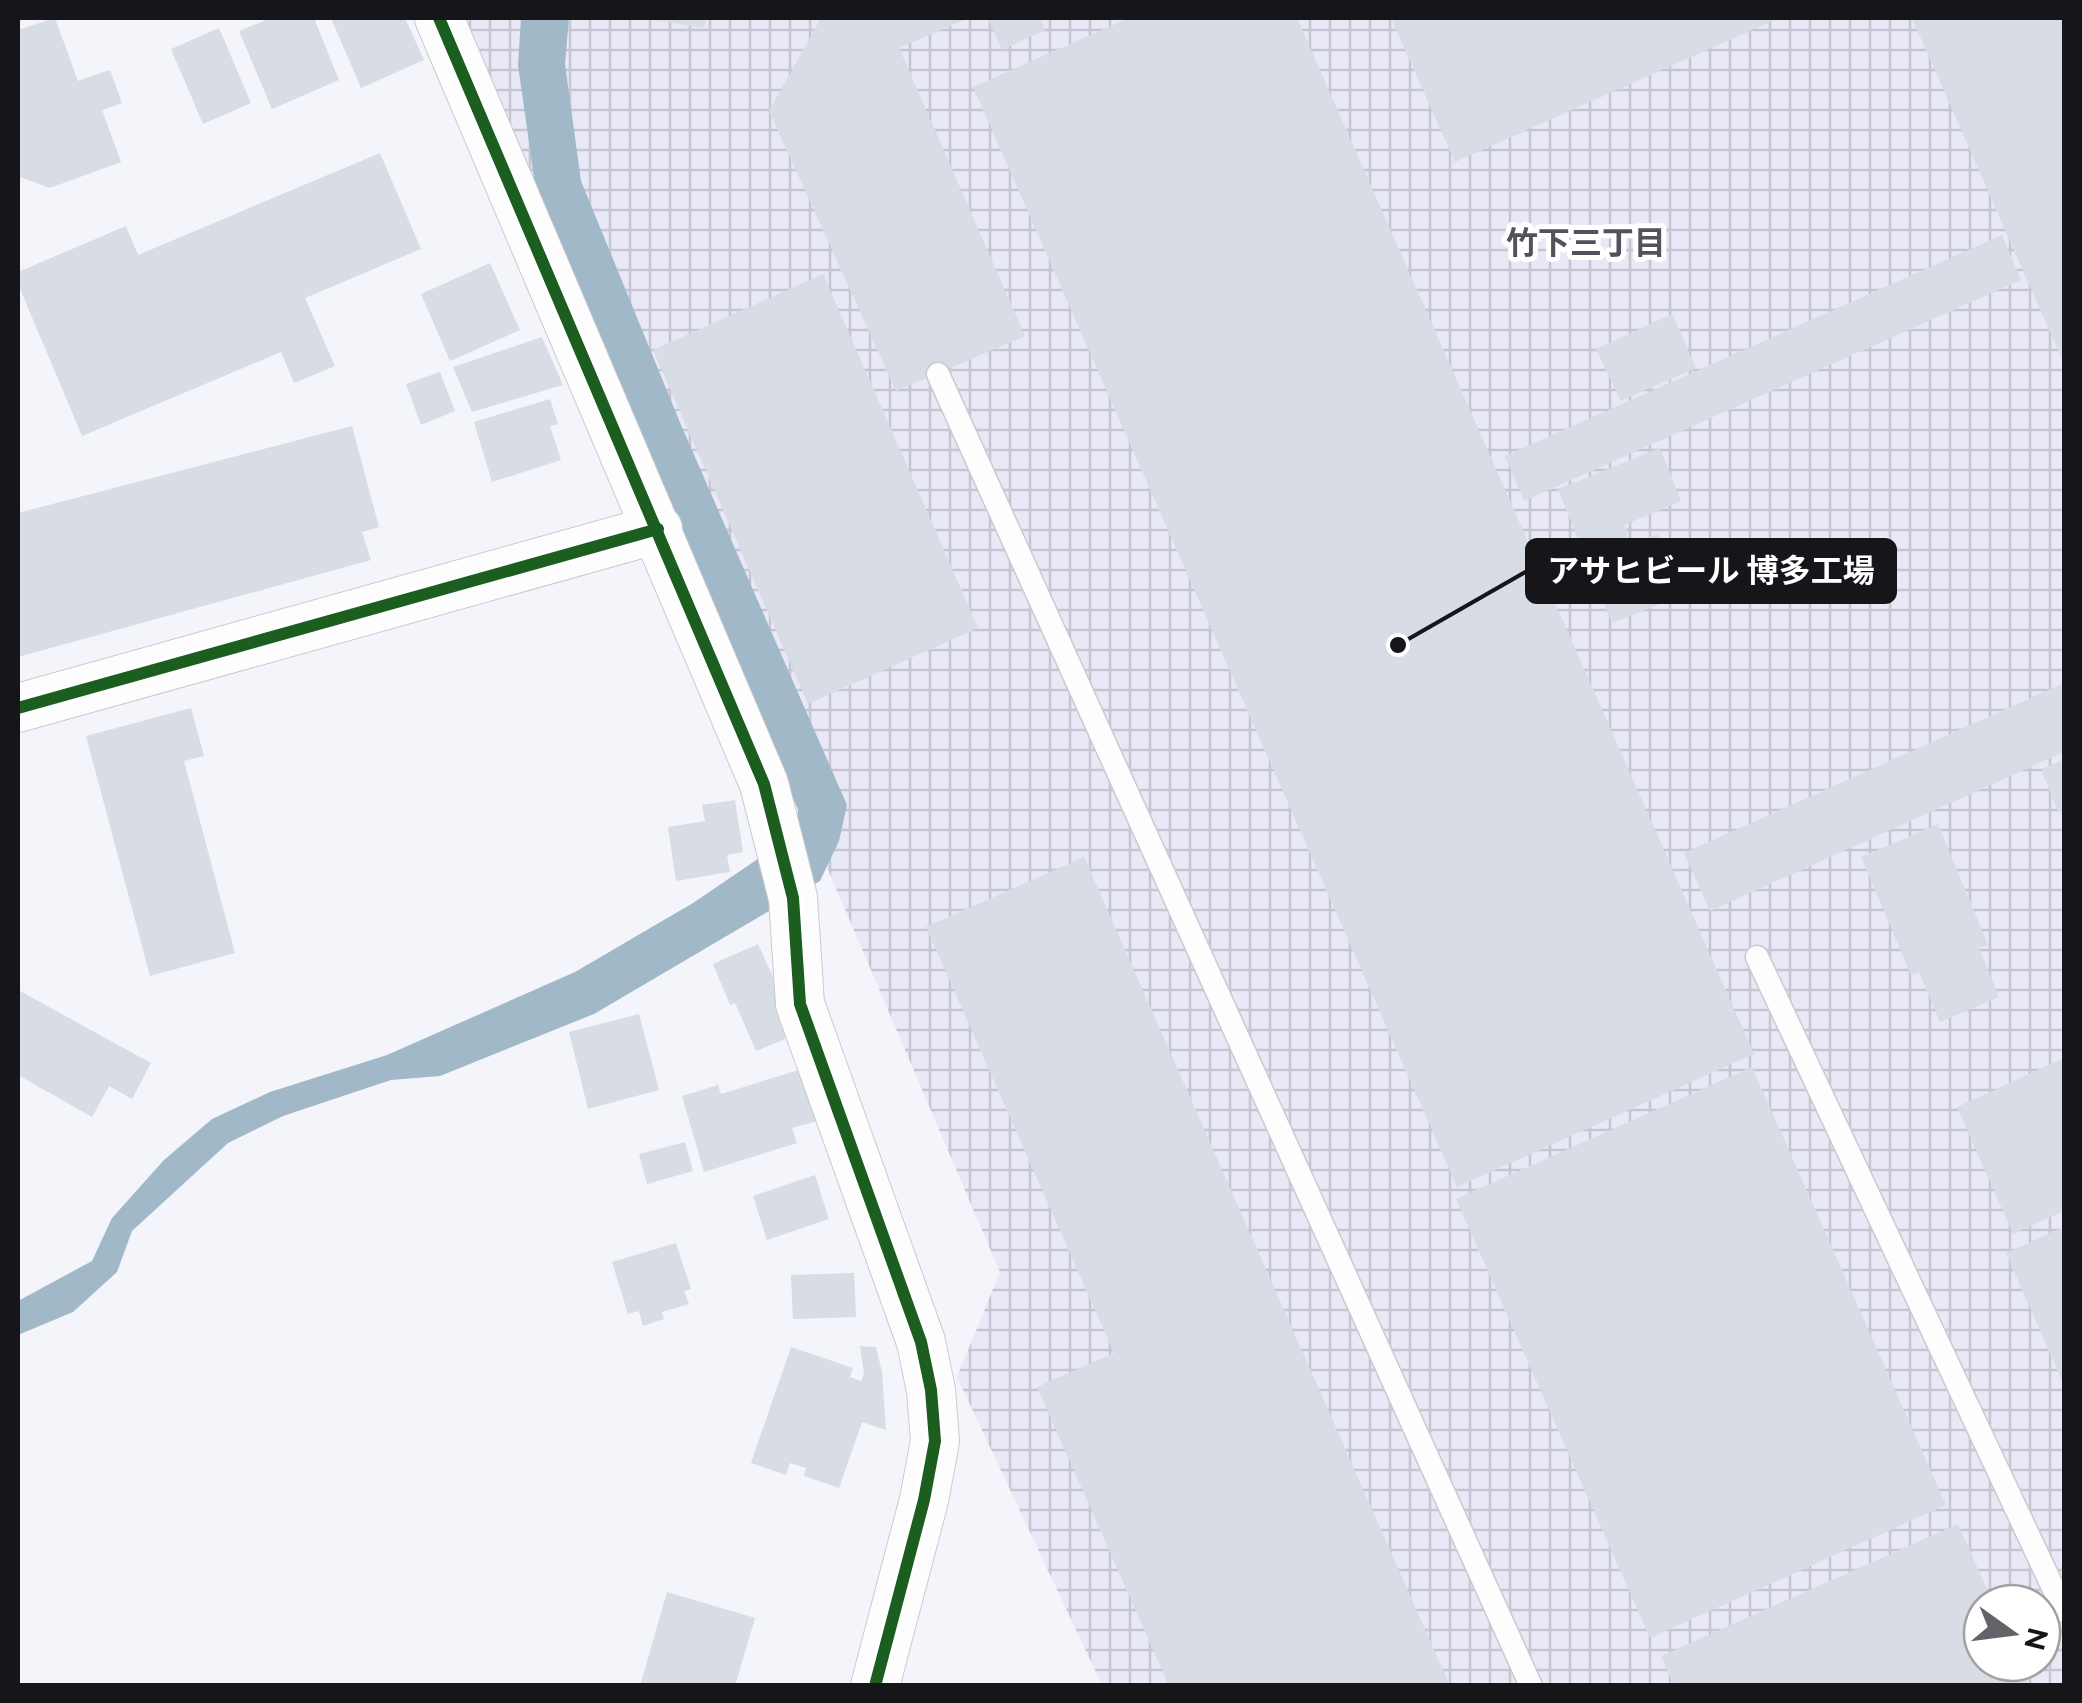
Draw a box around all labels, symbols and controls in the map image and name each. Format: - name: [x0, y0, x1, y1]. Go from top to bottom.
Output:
- district label: 竹下三丁目: [1506, 224, 1666, 261]
- callout: アサヒビール 博多工場: [1527, 540, 1895, 602]
- text: アサヒビール 博多工場: [1547, 552, 1875, 589]
- north arrow: [1962, 1583, 2062, 1683]
- text: N: [2017, 1625, 2054, 1653]

